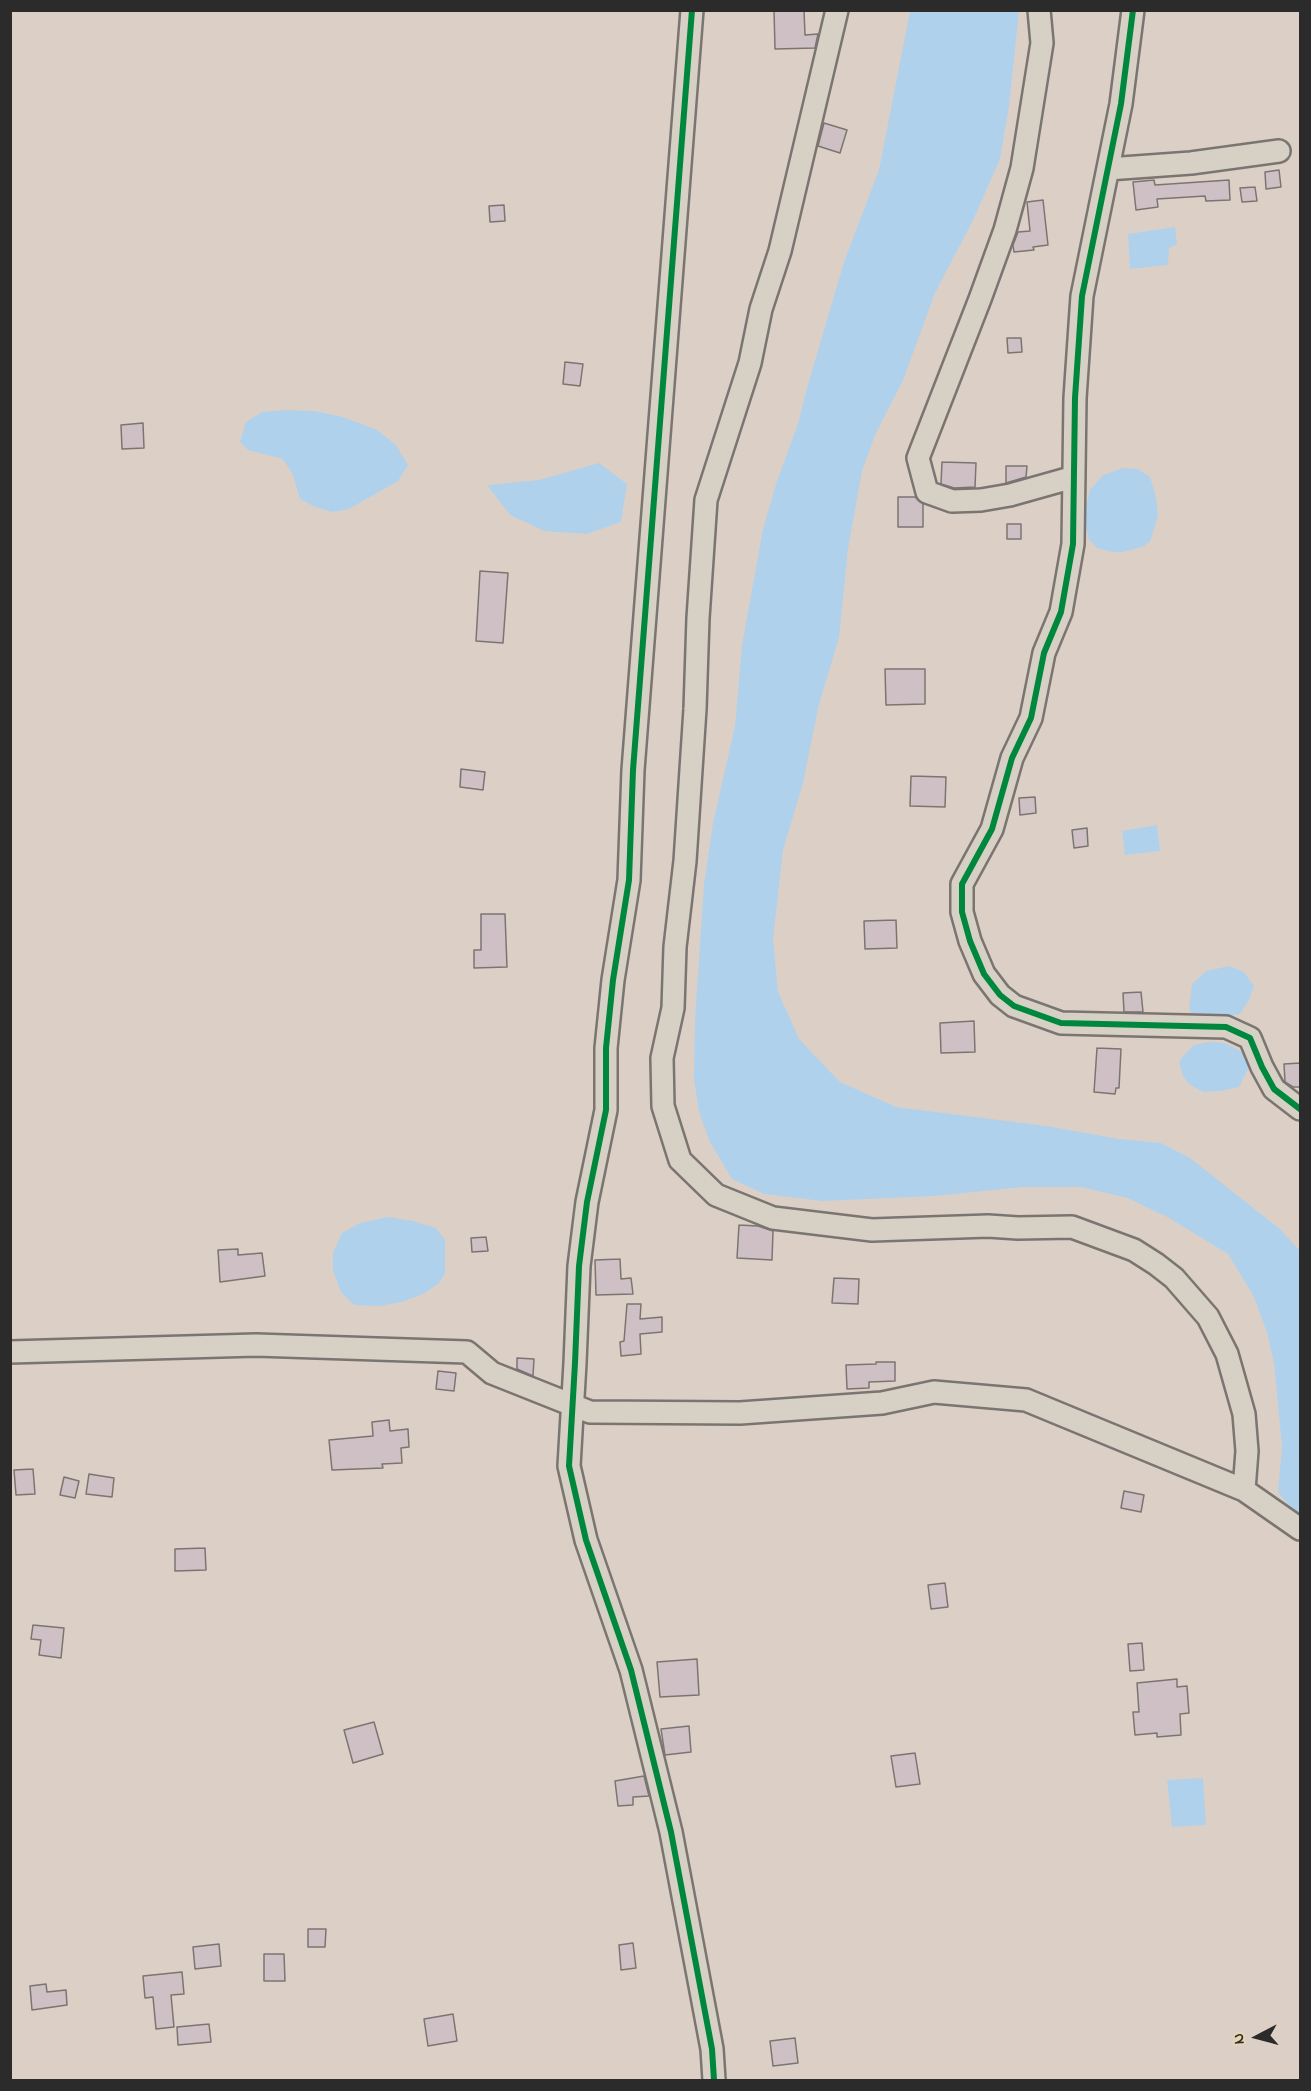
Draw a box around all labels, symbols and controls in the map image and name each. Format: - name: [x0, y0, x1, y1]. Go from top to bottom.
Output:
- north arrow: [1227, 2007, 1287, 2067]
- text: N: [1227, 2032, 1252, 2046]

